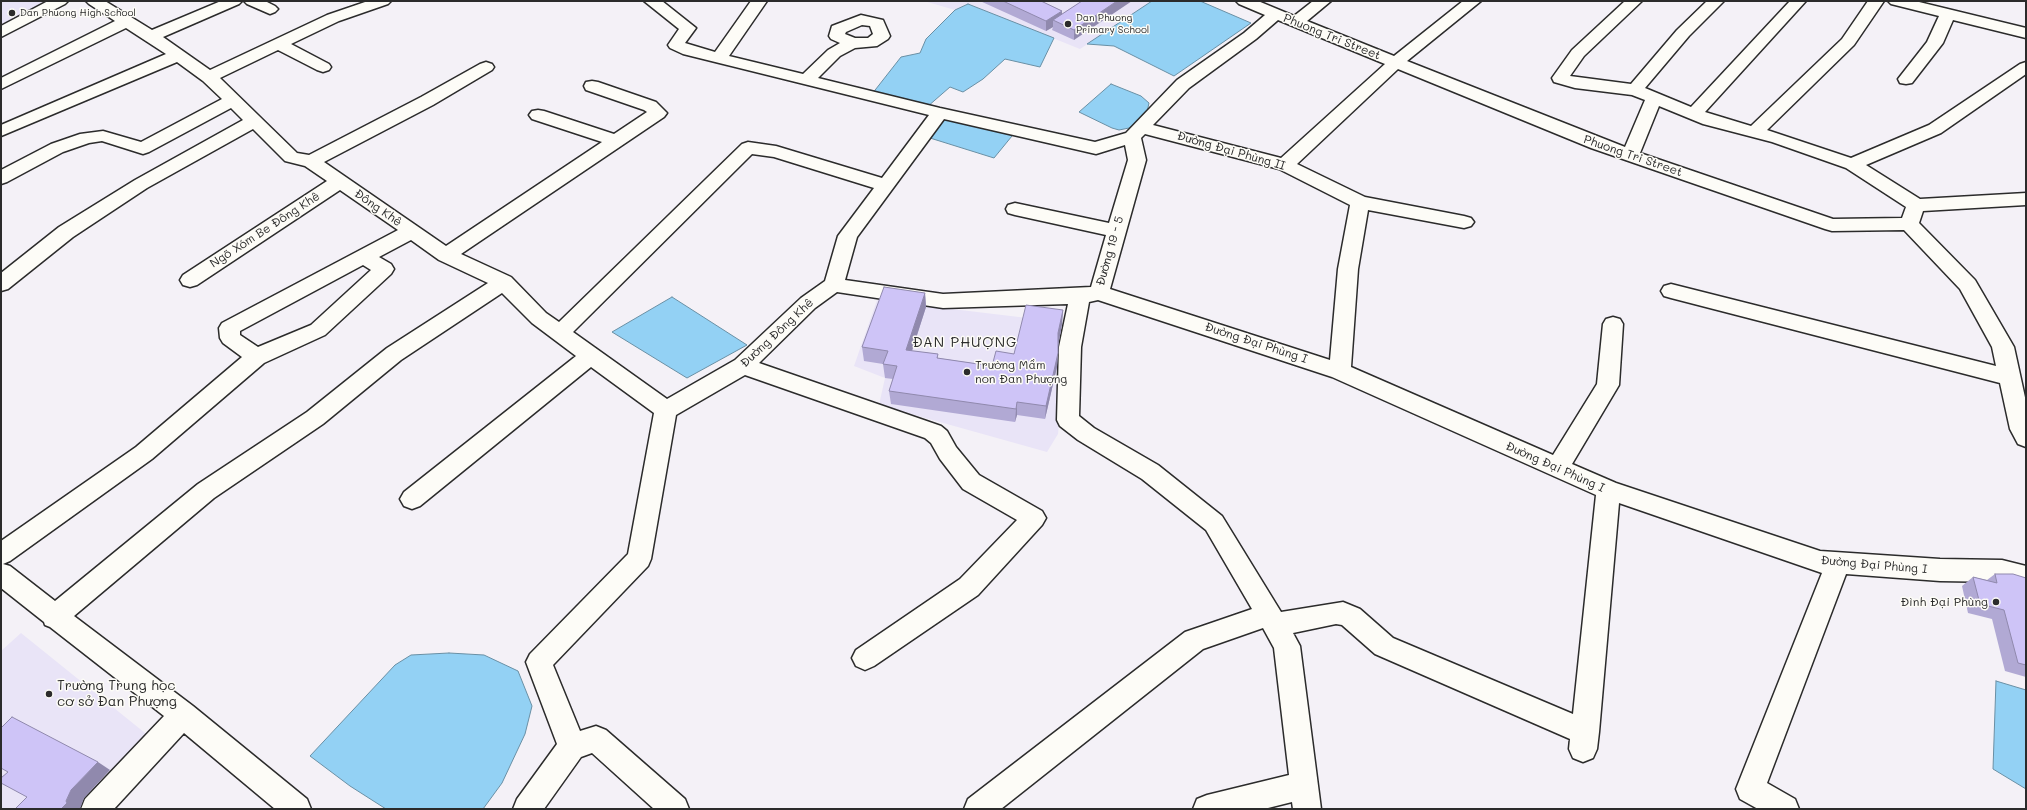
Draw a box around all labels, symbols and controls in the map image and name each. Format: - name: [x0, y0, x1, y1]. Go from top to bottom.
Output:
- place label: Dan Phuong High School: [20, 7, 136, 19]
- marker: Dan Phuong High School: [7, 8, 17, 18]
- street label: Phuong Tri Street: [1281, 11, 1383, 63]
- place label: Dan Phuong Primary School: [1076, 12, 1149, 36]
- marker: Dan Phuong Primary School: [1063, 19, 1073, 29]
- street label: Đường Đại Phùng II: [1175, 129, 1287, 173]
- street label: Phuong Tri Street: [1582, 132, 1684, 180]
- street label: Đông Khê: [351, 186, 405, 230]
- street label: Ngõ Xóm Be Đông Khê: [207, 189, 323, 271]
- street label: Đường 19 - 5: [1093, 214, 1127, 288]
- street label: Đường Đông Khê: [738, 296, 816, 370]
- street label: Đường Đại Phùng I: [1203, 320, 1309, 366]
- district label: ĐAN PHƯỢNG: [913, 335, 1017, 351]
- place label: Trường Mầm non Đan Phượng: [975, 358, 1067, 386]
- marker: Trường Mầm non Đan Phượng: [962, 367, 972, 377]
- street label: Đường Đại Phùng I: [1503, 439, 1607, 495]
- street label: Đường Đại Phùng I: [1820, 553, 1928, 577]
- place label: Đình Đại Phùng: [1900, 595, 1988, 609]
- marker: Đình Đại Phùng: [1991, 597, 2001, 607]
- place label: Trường Trung học cơ sở Đan Phượng: [57, 678, 177, 710]
- marker: Trường Trung học cơ sở Đan Phượng: [44, 689, 54, 699]

